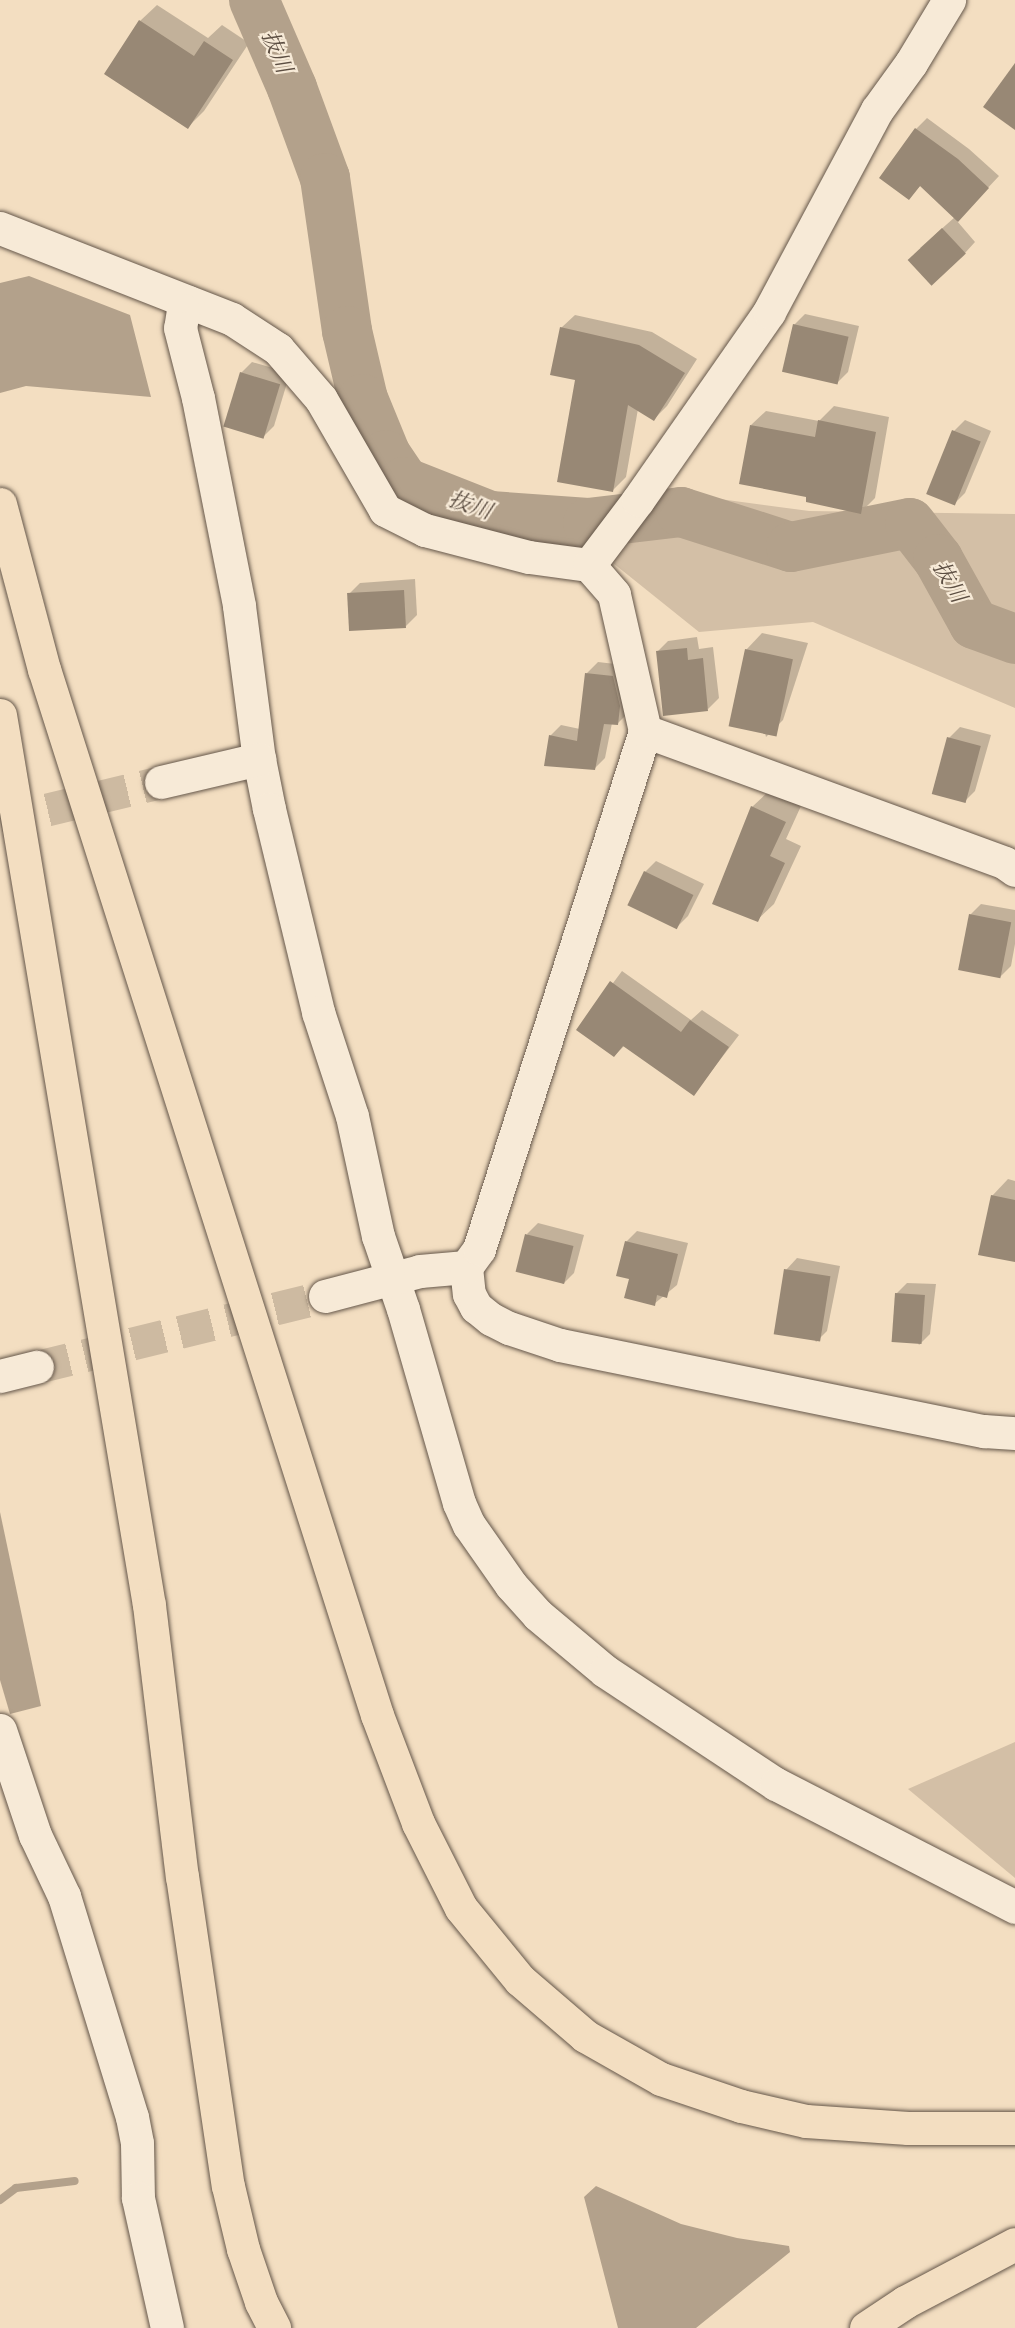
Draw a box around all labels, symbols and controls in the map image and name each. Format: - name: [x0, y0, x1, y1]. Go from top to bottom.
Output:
- water label: 抜川: [255, 27, 297, 77]
- water label: 抜川: [445, 486, 495, 526]
- water label: 抜川: [927, 556, 971, 608]

